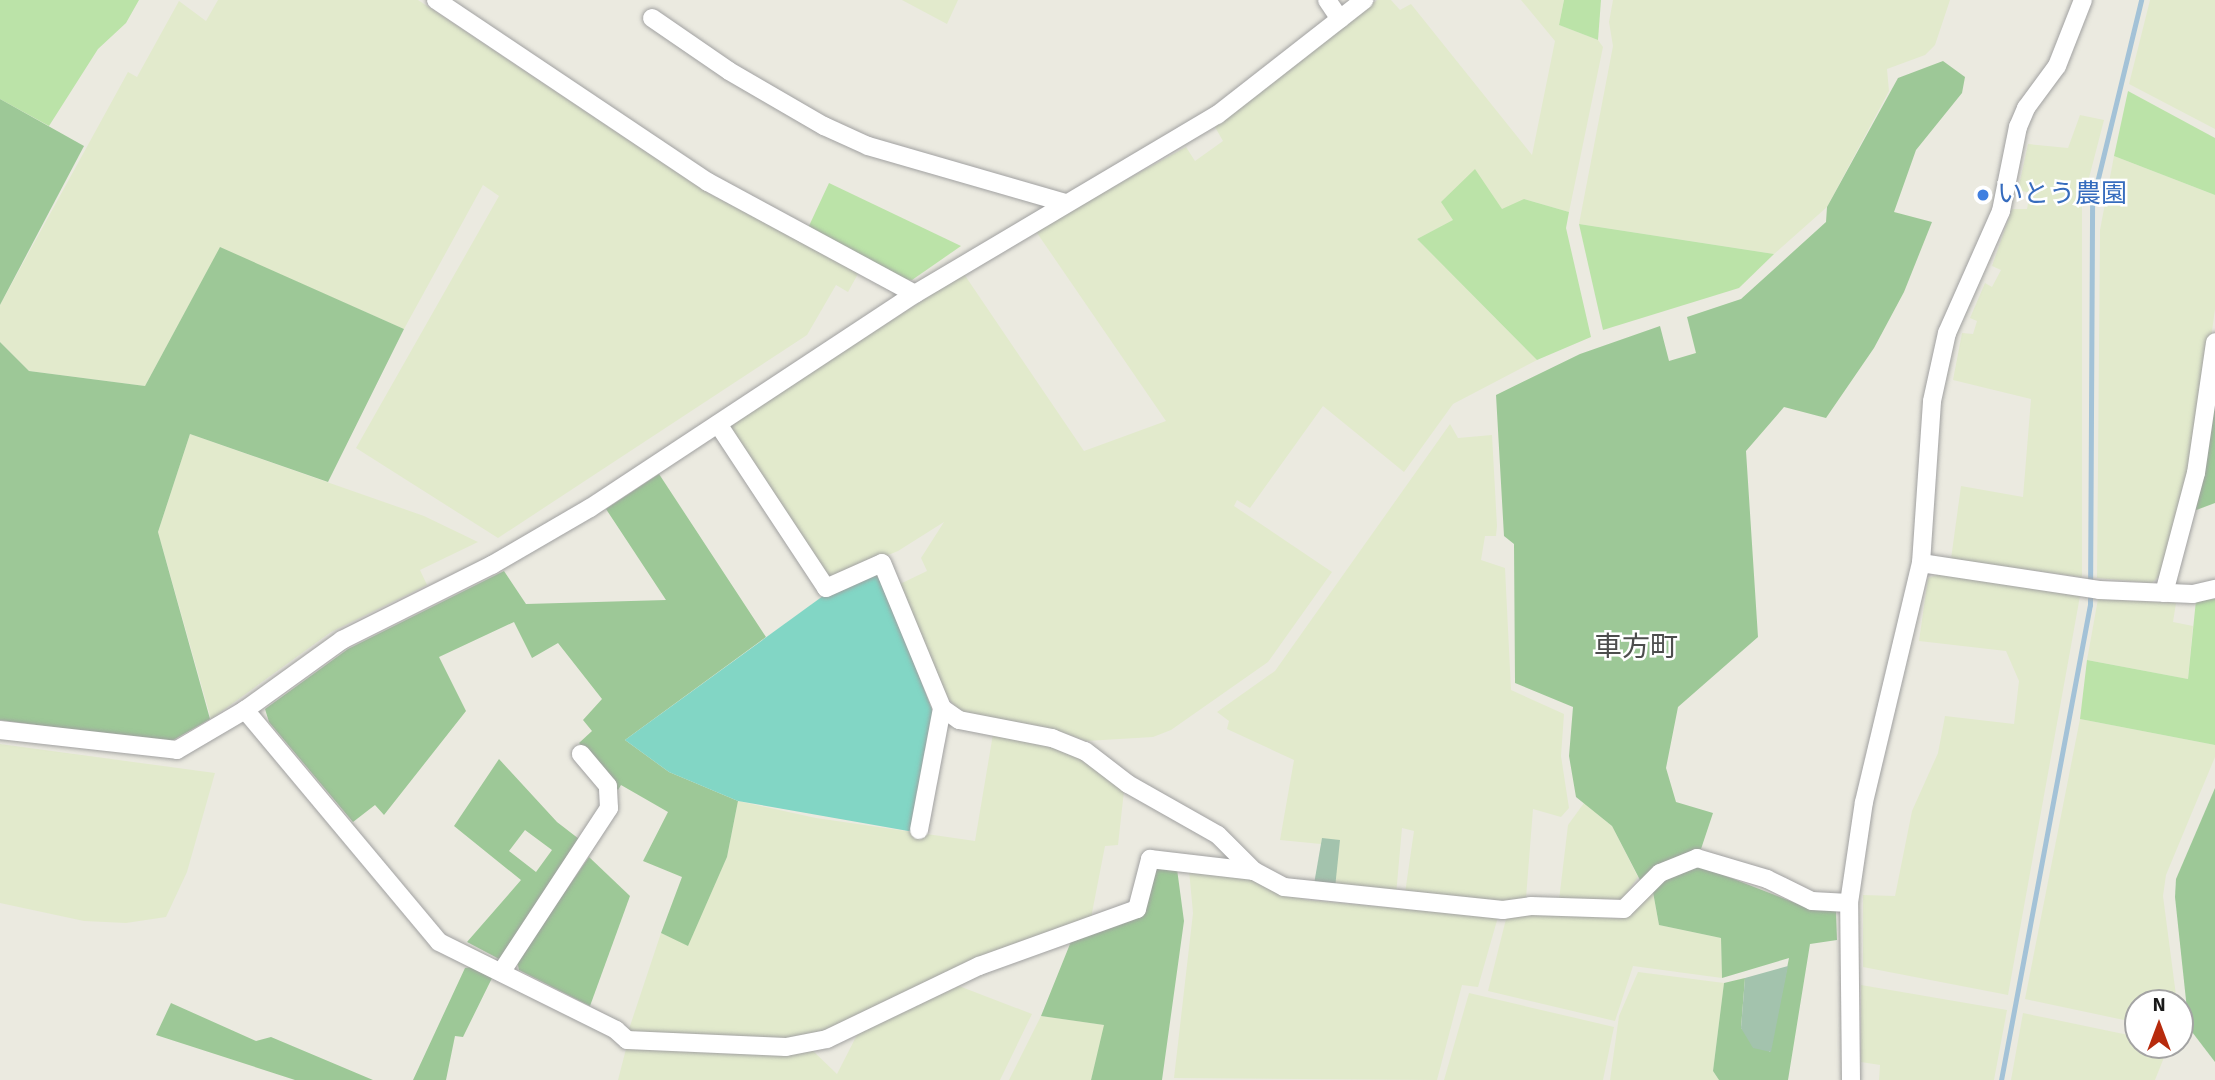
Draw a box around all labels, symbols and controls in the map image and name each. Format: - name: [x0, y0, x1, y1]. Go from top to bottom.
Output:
- place label: いとう農園: [1997, 179, 2127, 211]
- marker: いとう農園: [1975, 187, 1991, 203]
- district label: 車方町: [1594, 630, 1678, 664]
- north arrow: [2124, 989, 2194, 1059]
- text: N: [2152, 993, 2166, 1017]

